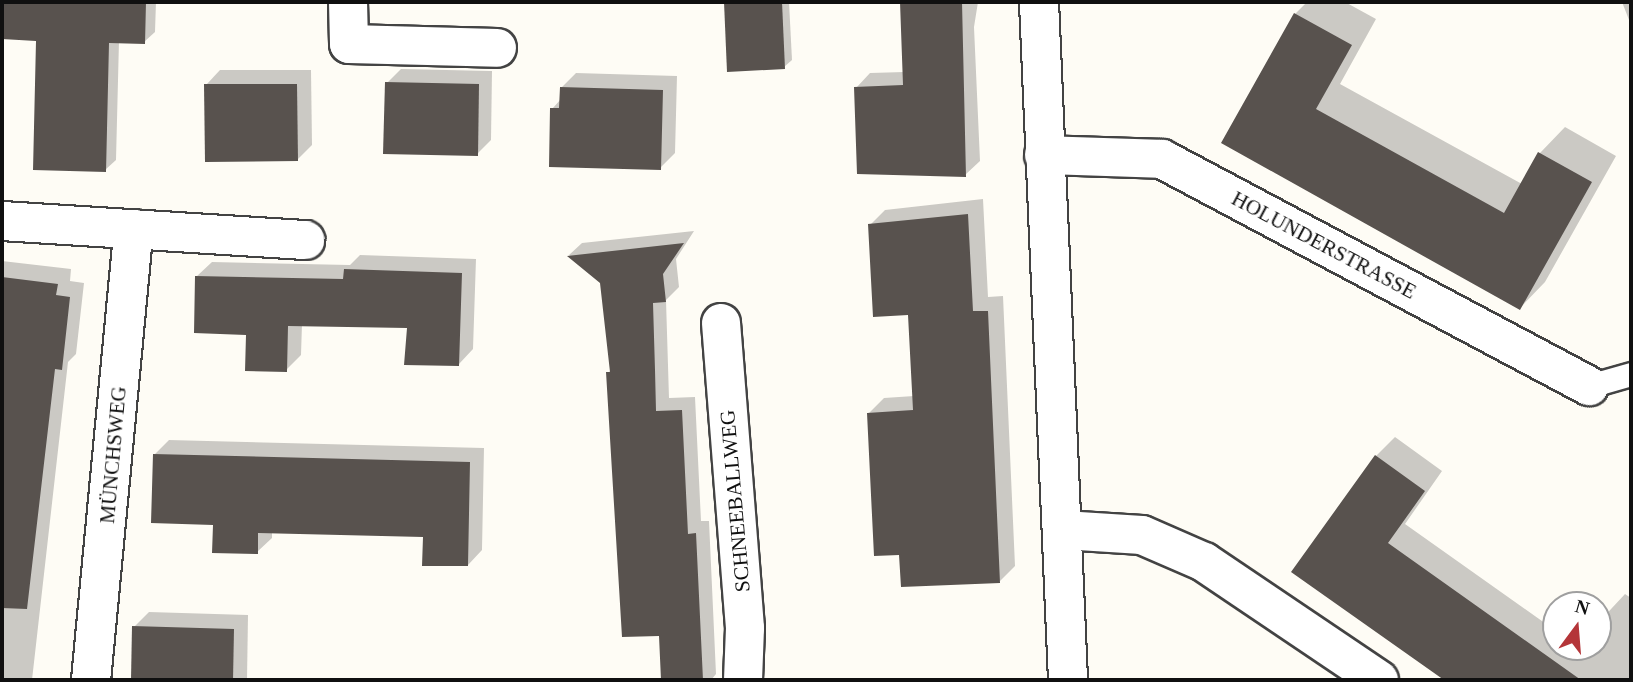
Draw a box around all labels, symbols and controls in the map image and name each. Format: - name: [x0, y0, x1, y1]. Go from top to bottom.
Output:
- street label: HOLUNDERSTRASSE: [1227, 186, 1421, 304]
- street label: MÜNCHSWEG: [94, 385, 132, 525]
- street label: SCHNEEBALLWEG: [714, 409, 756, 593]
- north arrow: [1542, 591, 1612, 661]
- text: N: [1573, 595, 1592, 619]

